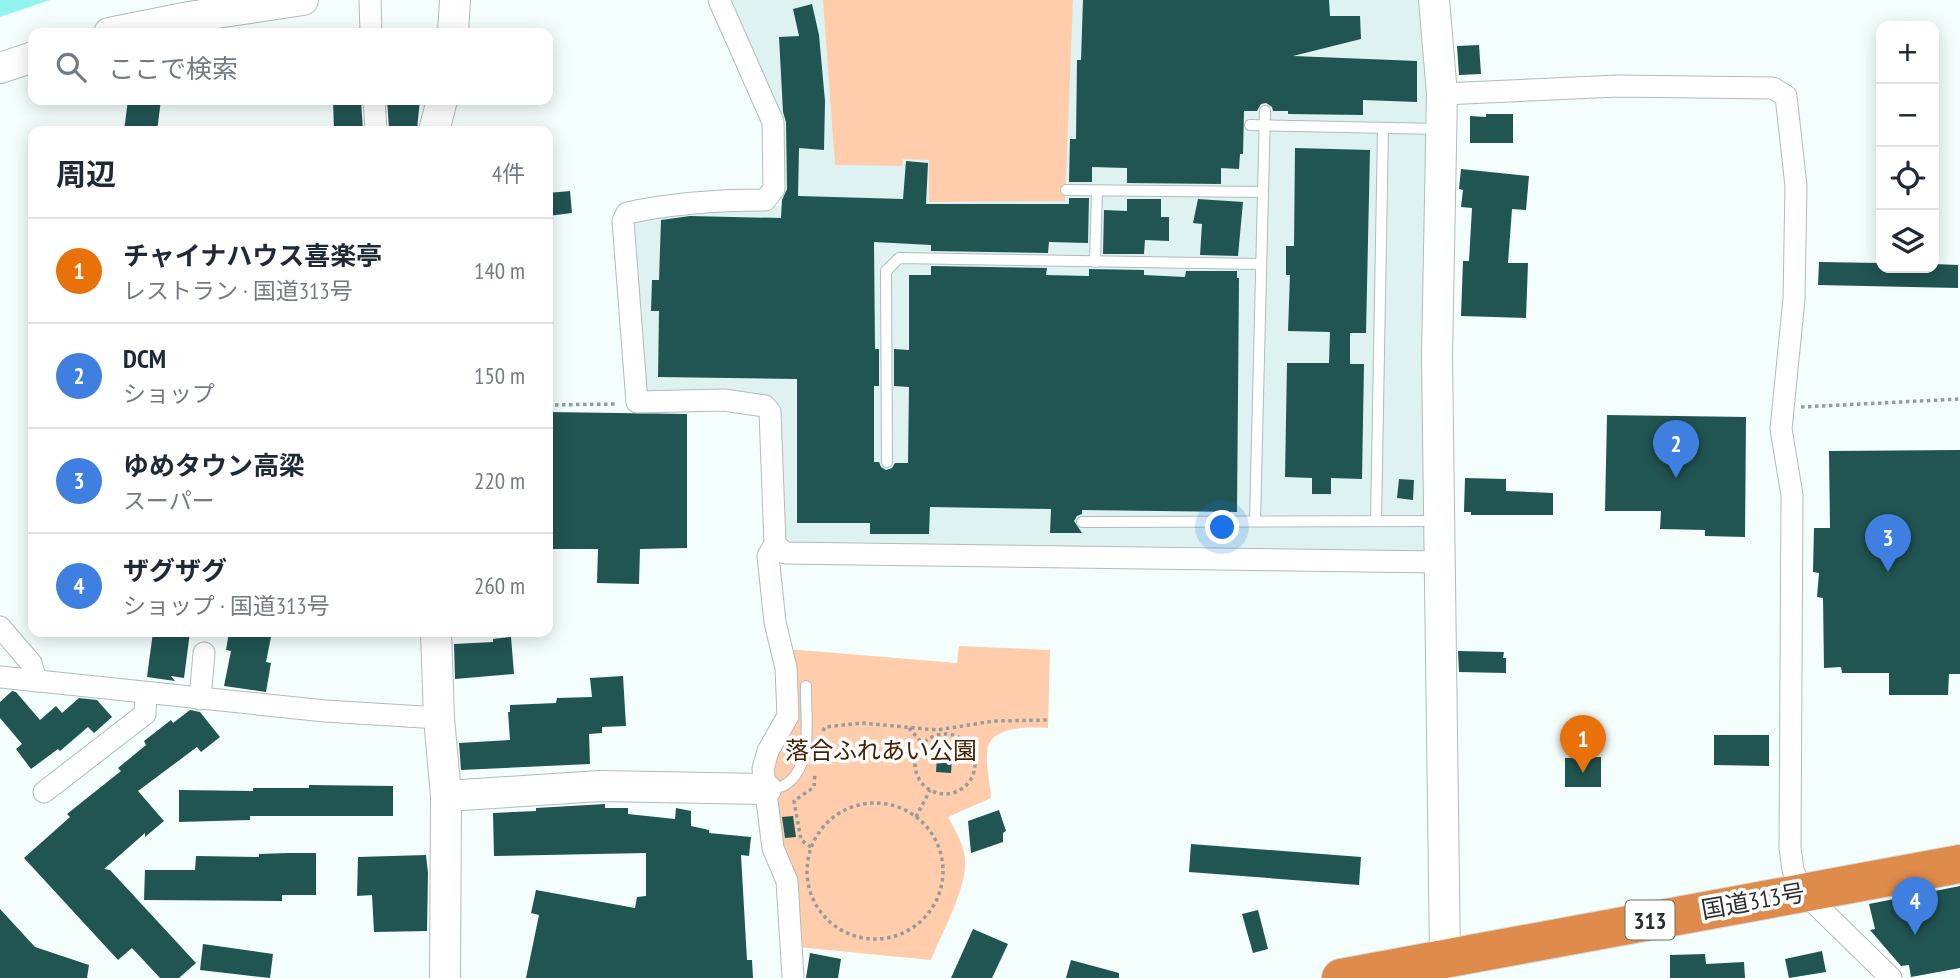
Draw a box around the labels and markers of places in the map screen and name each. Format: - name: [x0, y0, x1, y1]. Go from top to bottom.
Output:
- pin: 2: [1653, 420, 1699, 478]
- pin: 3: [1865, 514, 1911, 572]
- pin: 1: [1560, 715, 1606, 773]
- pin: 4: [1892, 877, 1938, 935]

